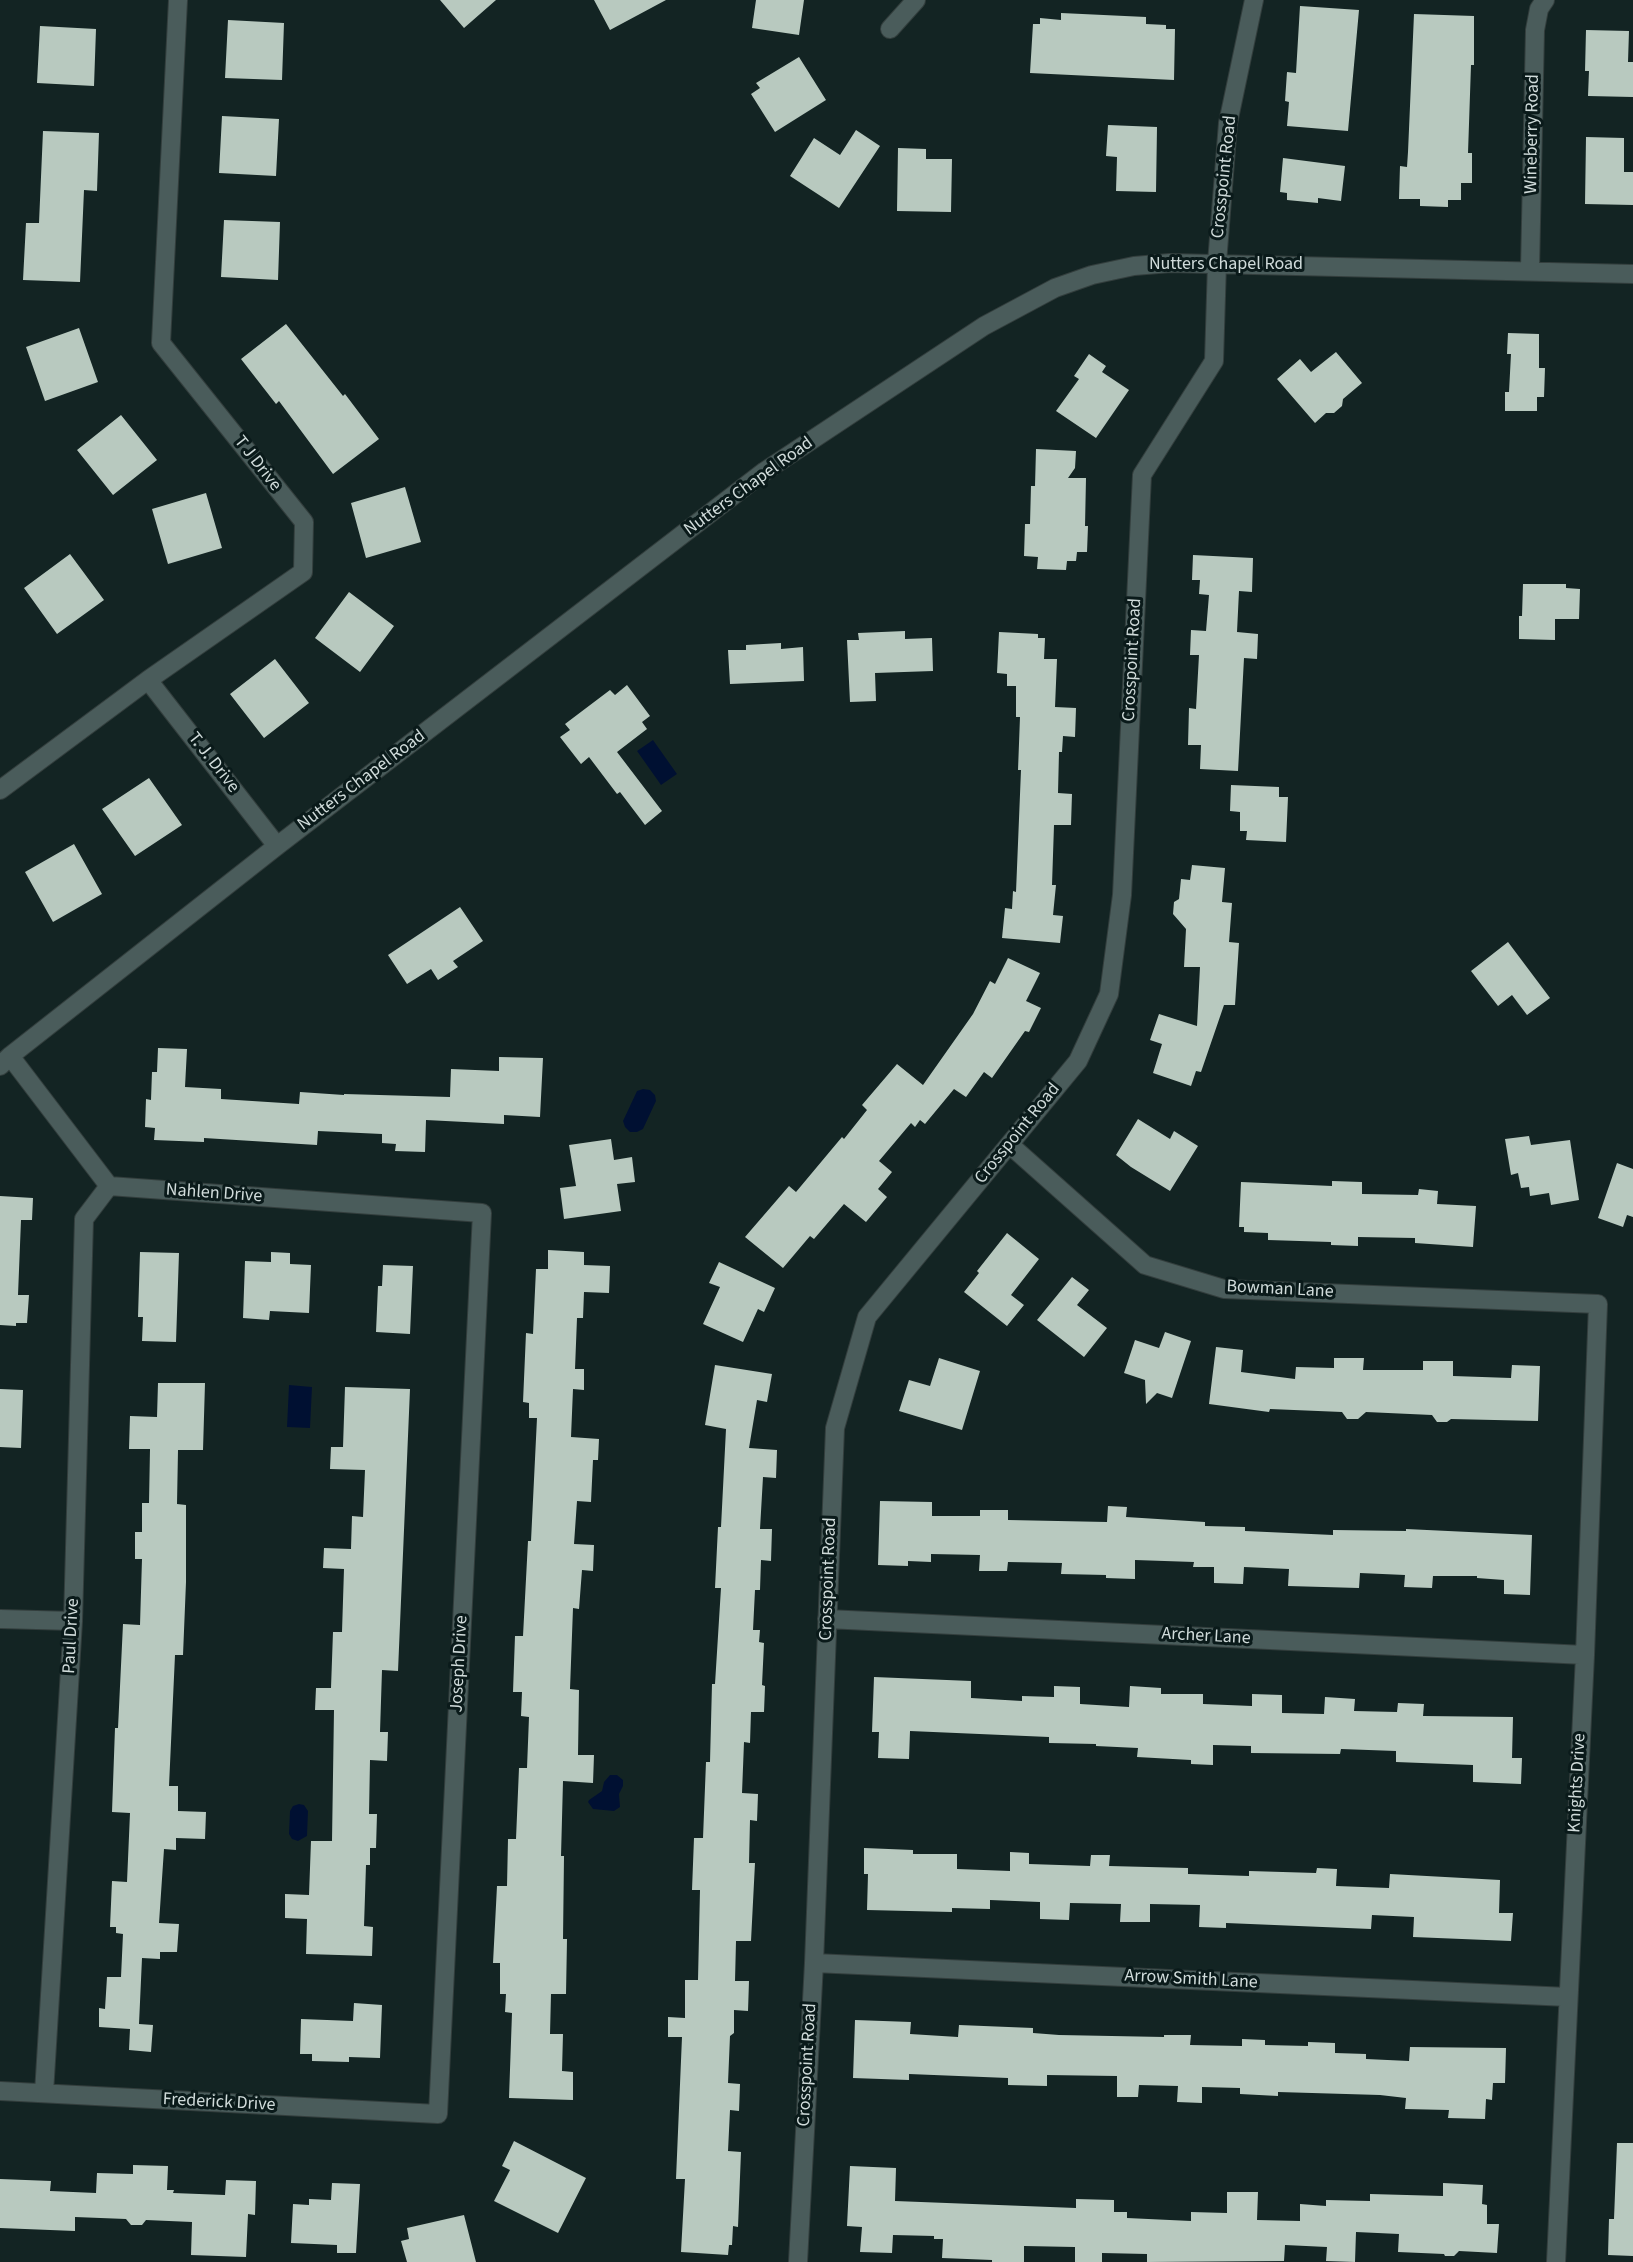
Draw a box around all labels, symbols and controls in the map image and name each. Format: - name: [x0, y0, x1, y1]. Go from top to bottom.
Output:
- street label: Wineberry Road: [1521, 74, 1545, 194]
- street label: Crosspoint Road: [1208, 114, 1242, 240]
- street label: Nutters Chapel Road: [1149, 254, 1303, 276]
- street label: T J Drive: [229, 432, 285, 496]
- street label: Nutters Chapel Road: [680, 433, 818, 541]
- street label: Crosspoint Road: [1119, 598, 1147, 722]
- street label: Nutters Chapel Road: [294, 726, 430, 836]
- street label: T. J. Drive: [183, 728, 243, 798]
- street label: Crosspoint Road: [971, 1079, 1065, 1189]
- street label: Nahlen Drive: [165, 1180, 263, 1208]
- street label: Bowman Lane: [1226, 1276, 1334, 1304]
- street label: Crosspoint Road: [816, 1517, 842, 1641]
- street label: Paul Drive: [59, 1598, 85, 1674]
- street label: Joseph Drive: [447, 1615, 473, 1713]
- street label: Archer Lane: [1161, 1624, 1251, 1650]
- street label: Knights Drive: [1565, 1733, 1591, 1833]
- street label: Arrow Smith Lane: [1124, 1966, 1258, 1994]
- street label: Crosspoint Road: [794, 2003, 822, 2127]
- street label: Frederick Drive: [162, 2089, 276, 2117]

